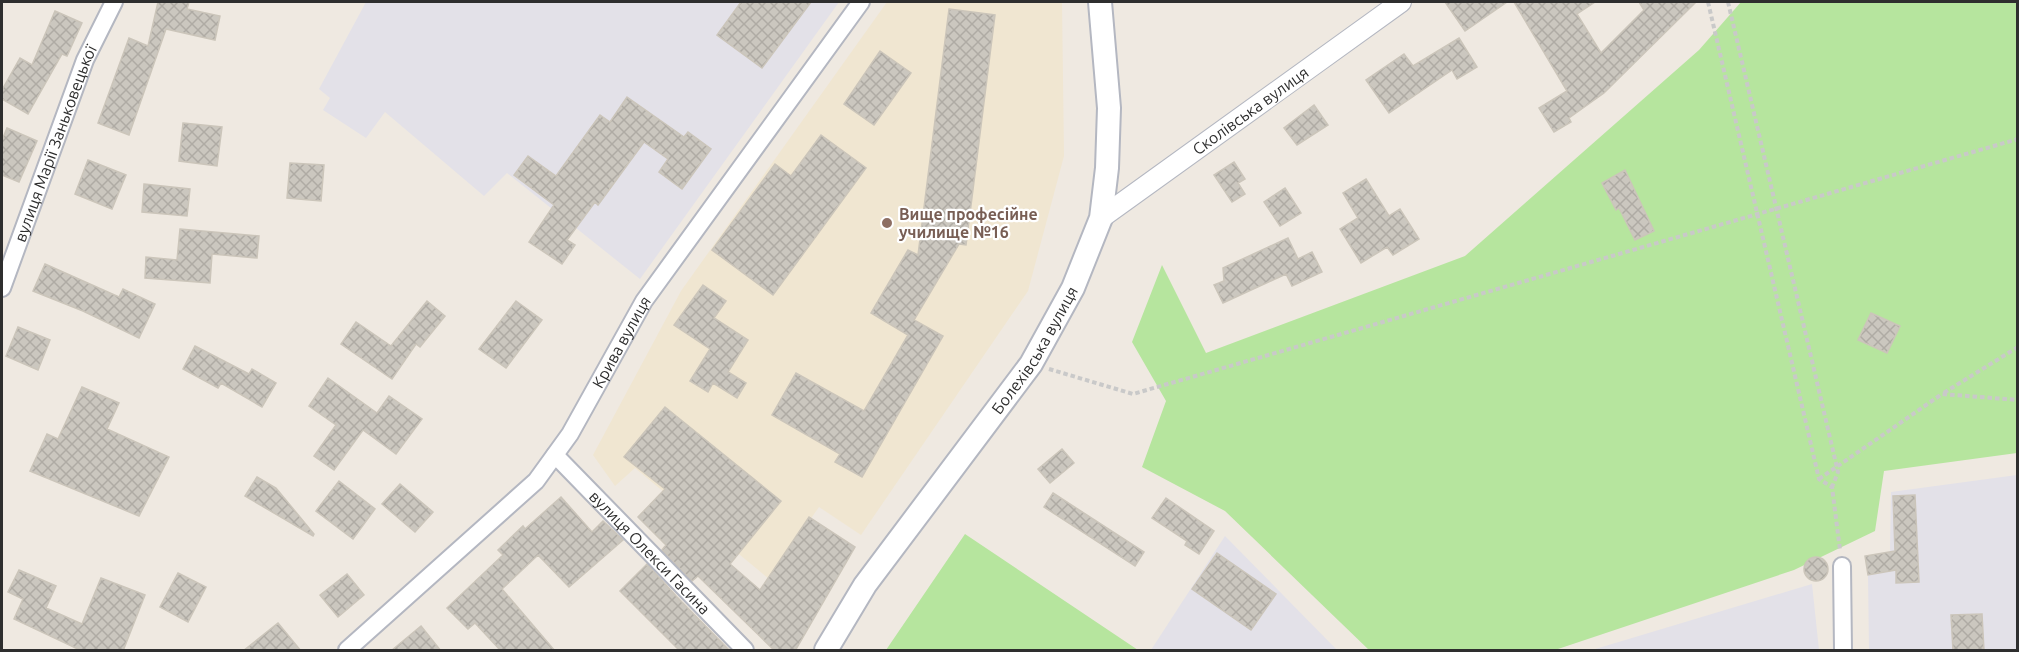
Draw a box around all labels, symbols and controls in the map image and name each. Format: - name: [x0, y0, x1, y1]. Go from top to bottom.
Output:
- street label: вулиця Марії Заньковецької: [11, 41, 100, 244]
- street label: Сколівська вулиця: [1189, 63, 1312, 158]
- place label: Вище професійне училище №16: [899, 205, 1038, 241]
- marker: Вище професійне училище №16: [880, 216, 894, 230]
- street label: Болехівська вулиця: [988, 283, 1081, 417]
- street label: Крива вулиця: [589, 292, 654, 391]
- street label: вулиця Олекси Гасина: [586, 487, 714, 618]

